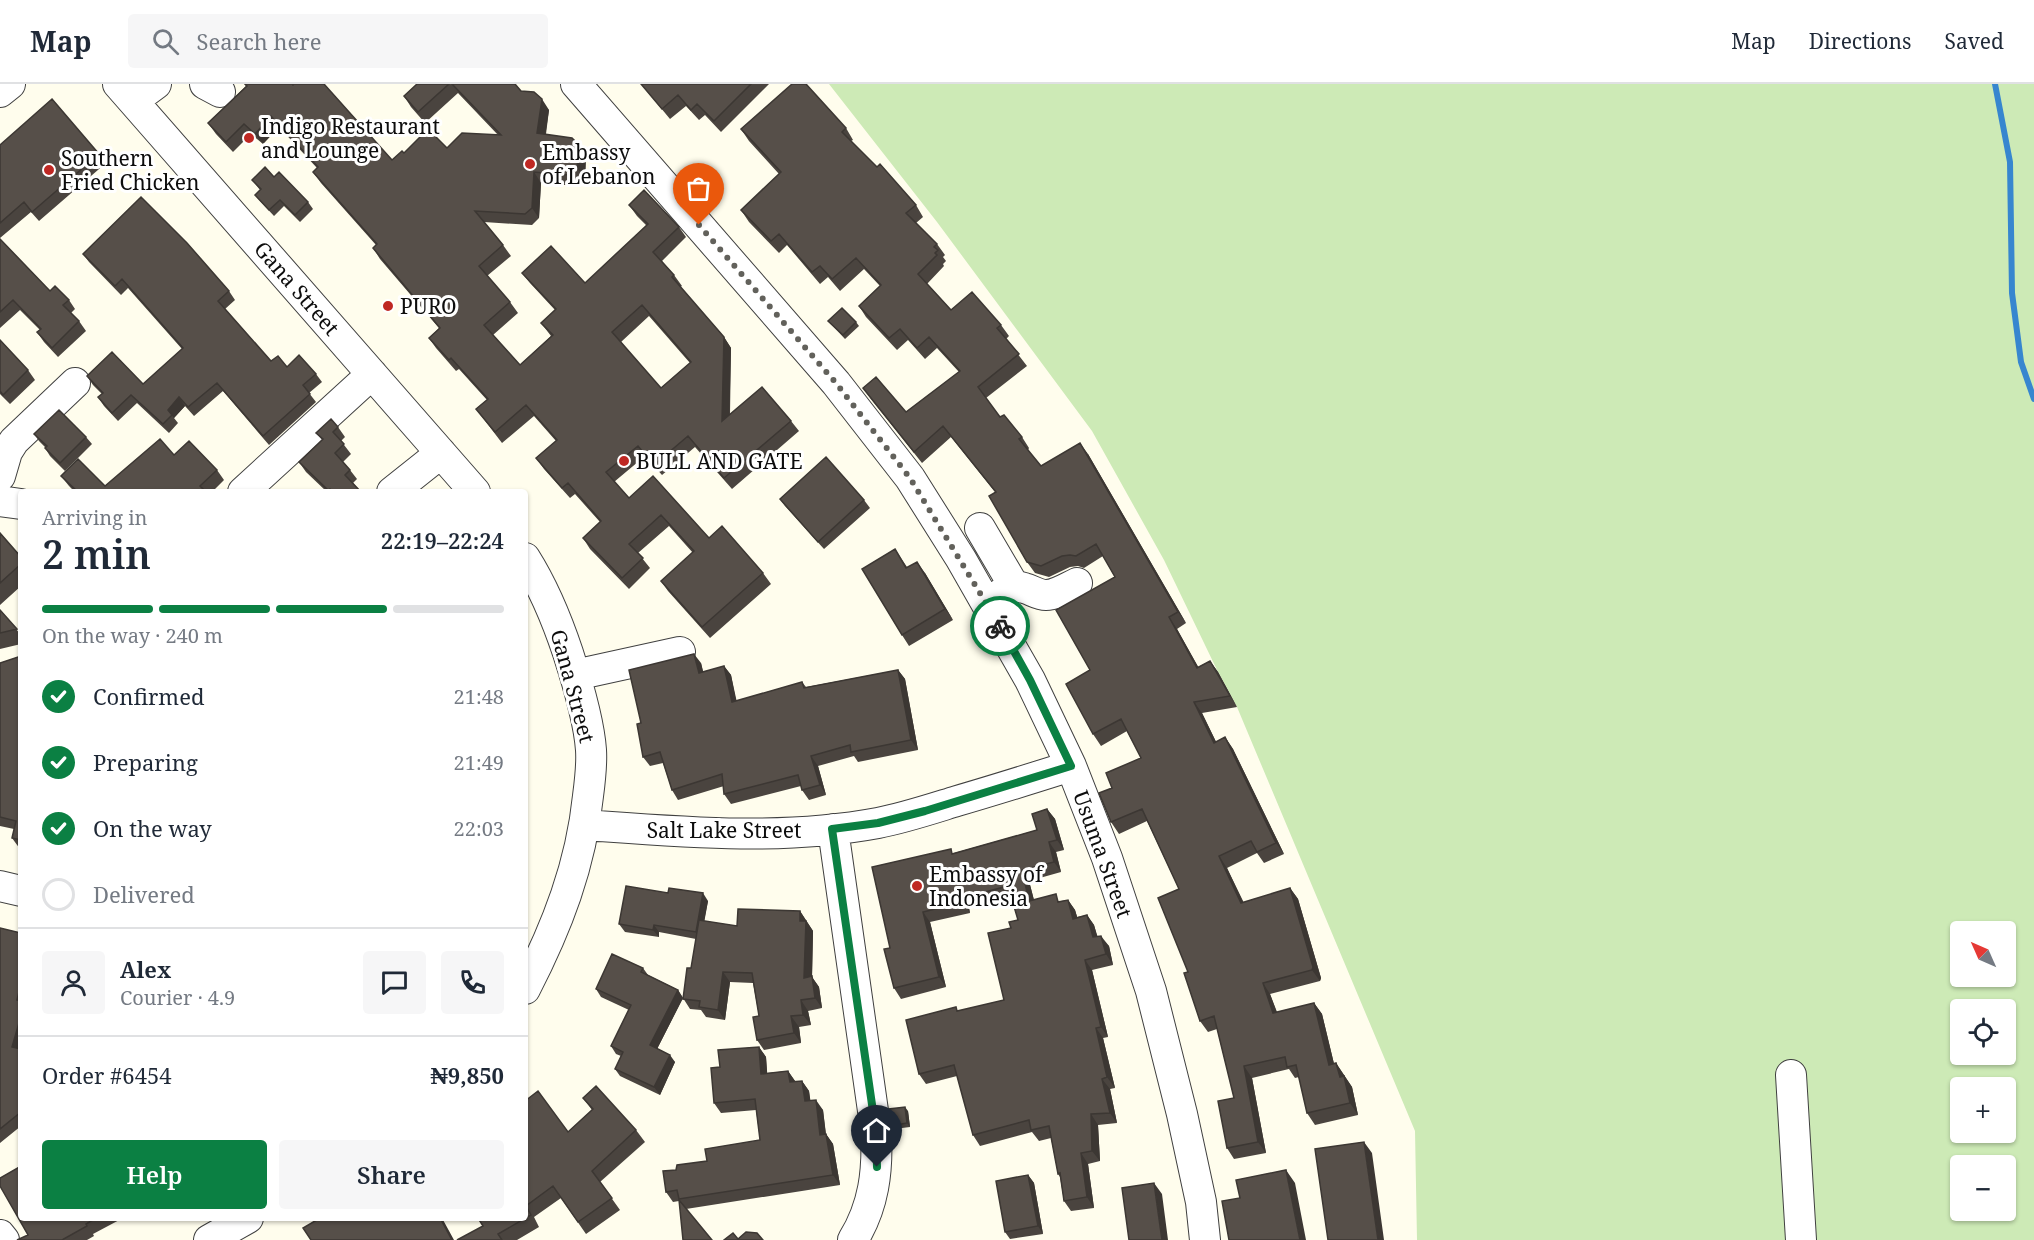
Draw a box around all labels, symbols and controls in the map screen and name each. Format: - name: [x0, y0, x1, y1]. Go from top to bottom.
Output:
- search box: [128, 14, 548, 68]
- text: Map: [30, 22, 92, 60]
- icon: search: [149, 25, 182, 58]
- text: Search here: [197, 26, 321, 56]
- text: Map: [1731, 27, 1776, 55]
- text: Directions: [1809, 27, 1911, 55]
- text: Saved: [1944, 27, 2004, 55]
- place label: Indigo Restaurant and Lounge: [261, 112, 440, 164]
- marker: Indigo Restaurant and Lounge: [242, 131, 256, 145]
- place label: Embassy of Lebanon: [542, 138, 656, 190]
- place label: Southern Fried Chicken: [61, 144, 200, 196]
- marker: Embassy of Lebanon: [523, 157, 537, 171]
- marker: Southern Fried Chicken: [42, 163, 56, 177]
- pin: [673, 163, 724, 225]
- icon: bag: [682, 172, 715, 205]
- street label: Gana Street: [248, 235, 346, 341]
- place label: PURO: [400, 292, 457, 320]
- marker: PURO: [381, 299, 395, 313]
- place label: BULL AND GATE: [636, 447, 802, 475]
- marker: BULL AND GATE: [617, 454, 631, 468]
- text: Arriving in: [42, 504, 147, 531]
- text: 22:19–22:24: [381, 525, 504, 555]
- text: 2 min: [42, 527, 151, 580]
- courier: [970, 596, 1030, 656]
- icon: bike: [984, 610, 1017, 643]
- text: On the way · 240 m: [42, 622, 223, 649]
- street label: Gana Street: [544, 626, 602, 746]
- icon: check: [42, 680, 75, 713]
- text: Confirmed: [93, 681, 204, 711]
- text: 21:48: [454, 683, 504, 710]
- icon: check: [42, 746, 75, 779]
- text: Preparing: [93, 747, 198, 777]
- text: 21:49: [454, 749, 504, 776]
- street label: Usuma Street: [1067, 786, 1139, 922]
- icon: check: [42, 812, 75, 845]
- text: On the way: [93, 813, 212, 843]
- text: 22:03: [454, 815, 504, 842]
- street label: Salt Lake Street: [647, 816, 801, 844]
- place label: Embassy of Indonesia: [929, 860, 1045, 912]
- text: Delivered: [93, 879, 195, 909]
- marker: Embassy of Indonesia: [910, 879, 924, 893]
- north arrow: [1950, 921, 2016, 987]
- map controls: [1950, 921, 2016, 1221]
- button: person: [42, 951, 105, 1014]
- button: chat: [363, 951, 426, 1014]
- button: phone: [441, 951, 504, 1014]
- text: Alex: [120, 954, 171, 984]
- text: Courier · 4.9: [120, 984, 235, 1011]
- button: locate: [1950, 999, 2016, 1065]
- text: Order #6454: [42, 1060, 172, 1090]
- text: ₦9,850: [430, 1060, 504, 1090]
- button: +: [1950, 1077, 2016, 1143]
- pin: [851, 1105, 902, 1167]
- icon: home: [860, 1114, 893, 1147]
- button: Help: [42, 1140, 267, 1209]
- button: Share: [279, 1140, 504, 1209]
- button: −: [1950, 1155, 2016, 1221]

